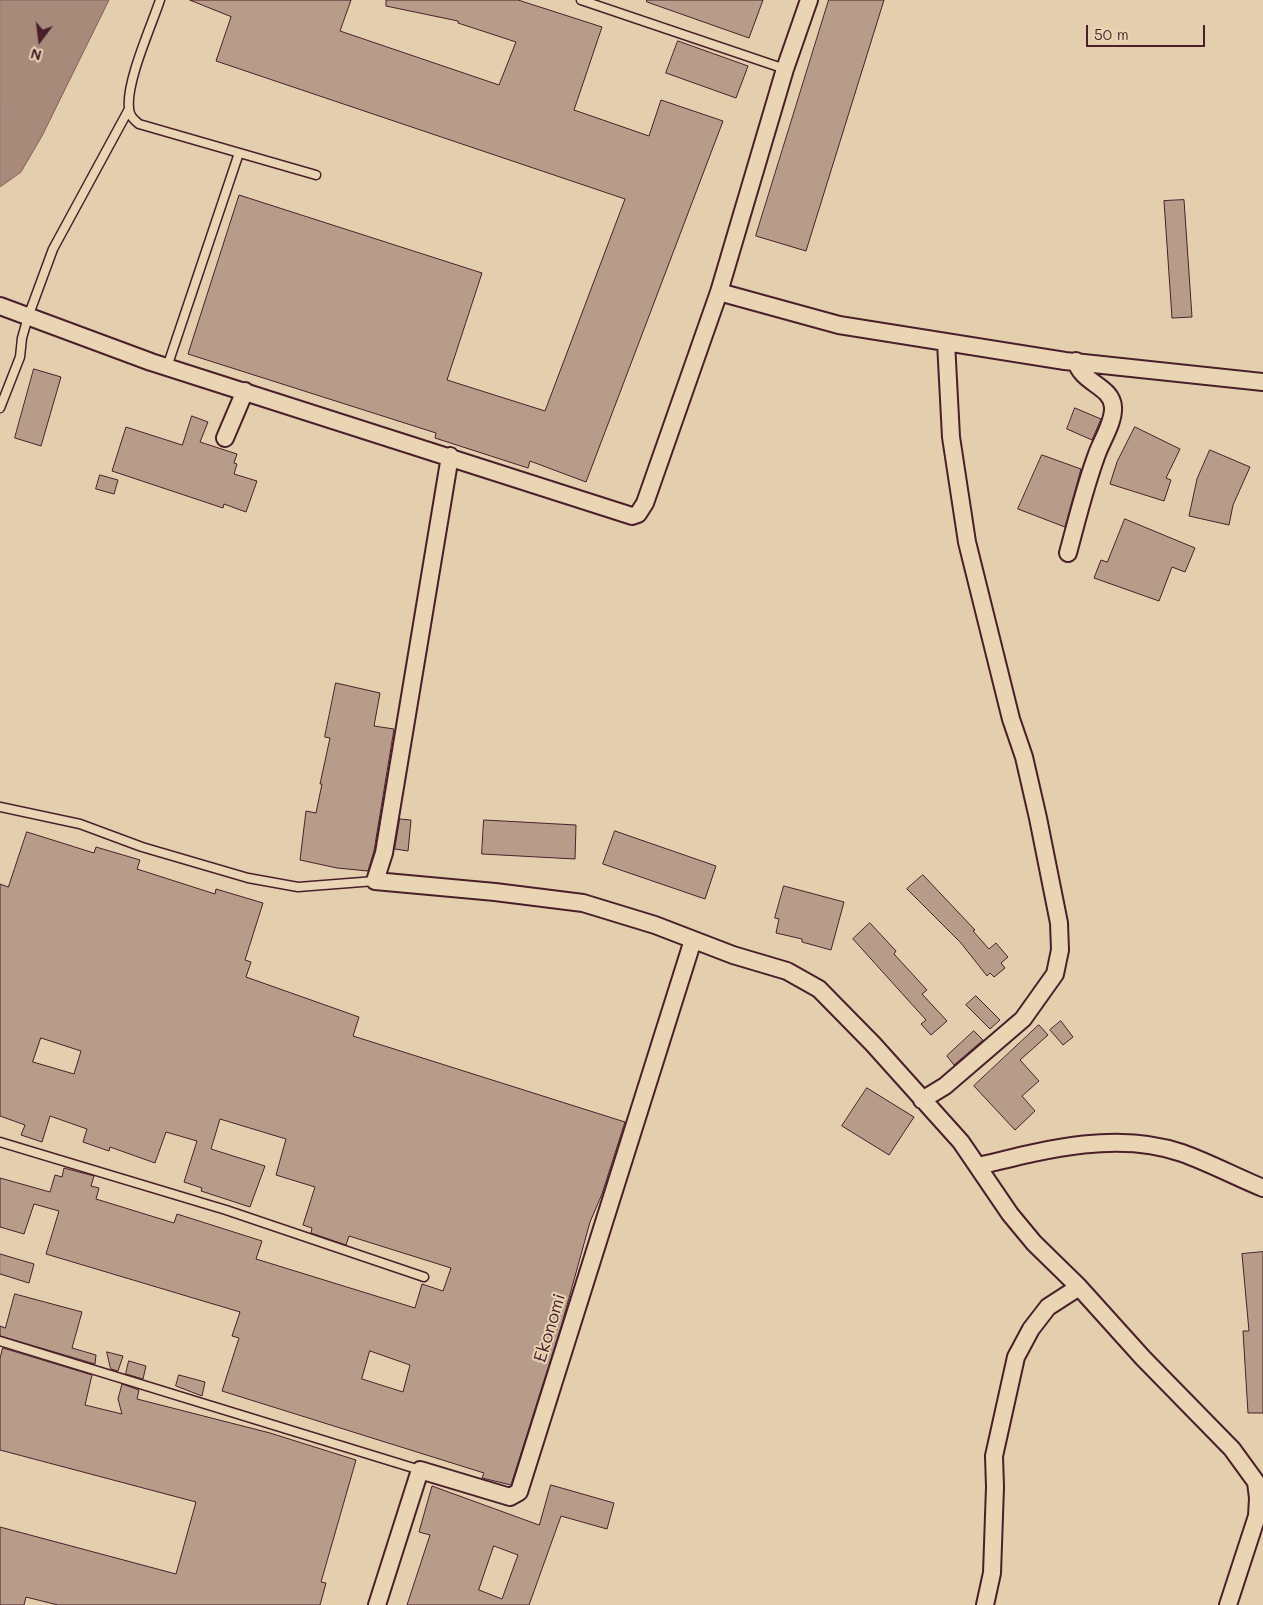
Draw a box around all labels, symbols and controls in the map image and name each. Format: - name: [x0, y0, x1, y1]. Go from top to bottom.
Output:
- north arrow: [15, 15, 65, 65]
- scale bar: [1088, 15, 1207, 47]
- text: 50 m: [1094, 24, 1129, 44]
- text: N: [28, 44, 44, 66]
- street label: Ekonomi: [529, 1291, 571, 1365]

